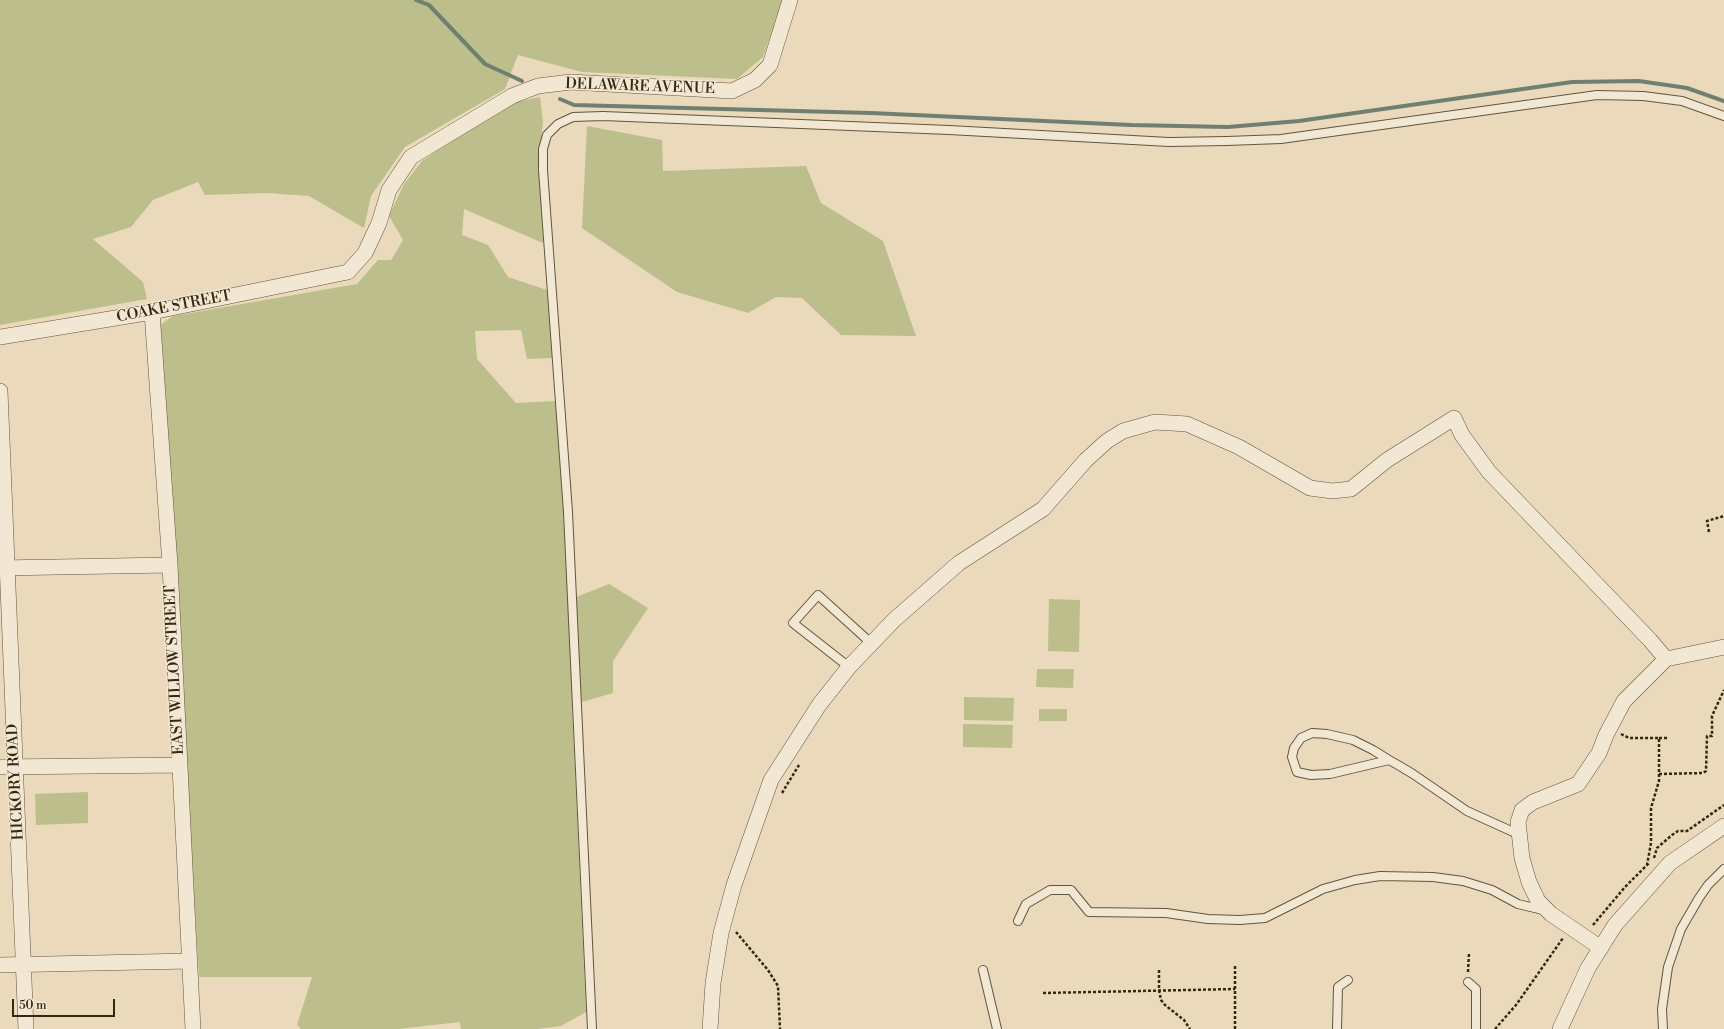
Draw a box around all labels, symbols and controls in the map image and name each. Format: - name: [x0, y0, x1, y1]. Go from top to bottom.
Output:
- street label: DELAWARE AVENUE: [565, 75, 715, 99]
- street label: COAKE STREET: [115, 287, 233, 327]
- street label: EAST WILLOW STREET: [162, 585, 188, 755]
- street label: HICKORY ROAD: [4, 723, 28, 841]
- scale bar: [14, 991, 117, 1017]
- text: 50 m: [19, 998, 47, 1013]

